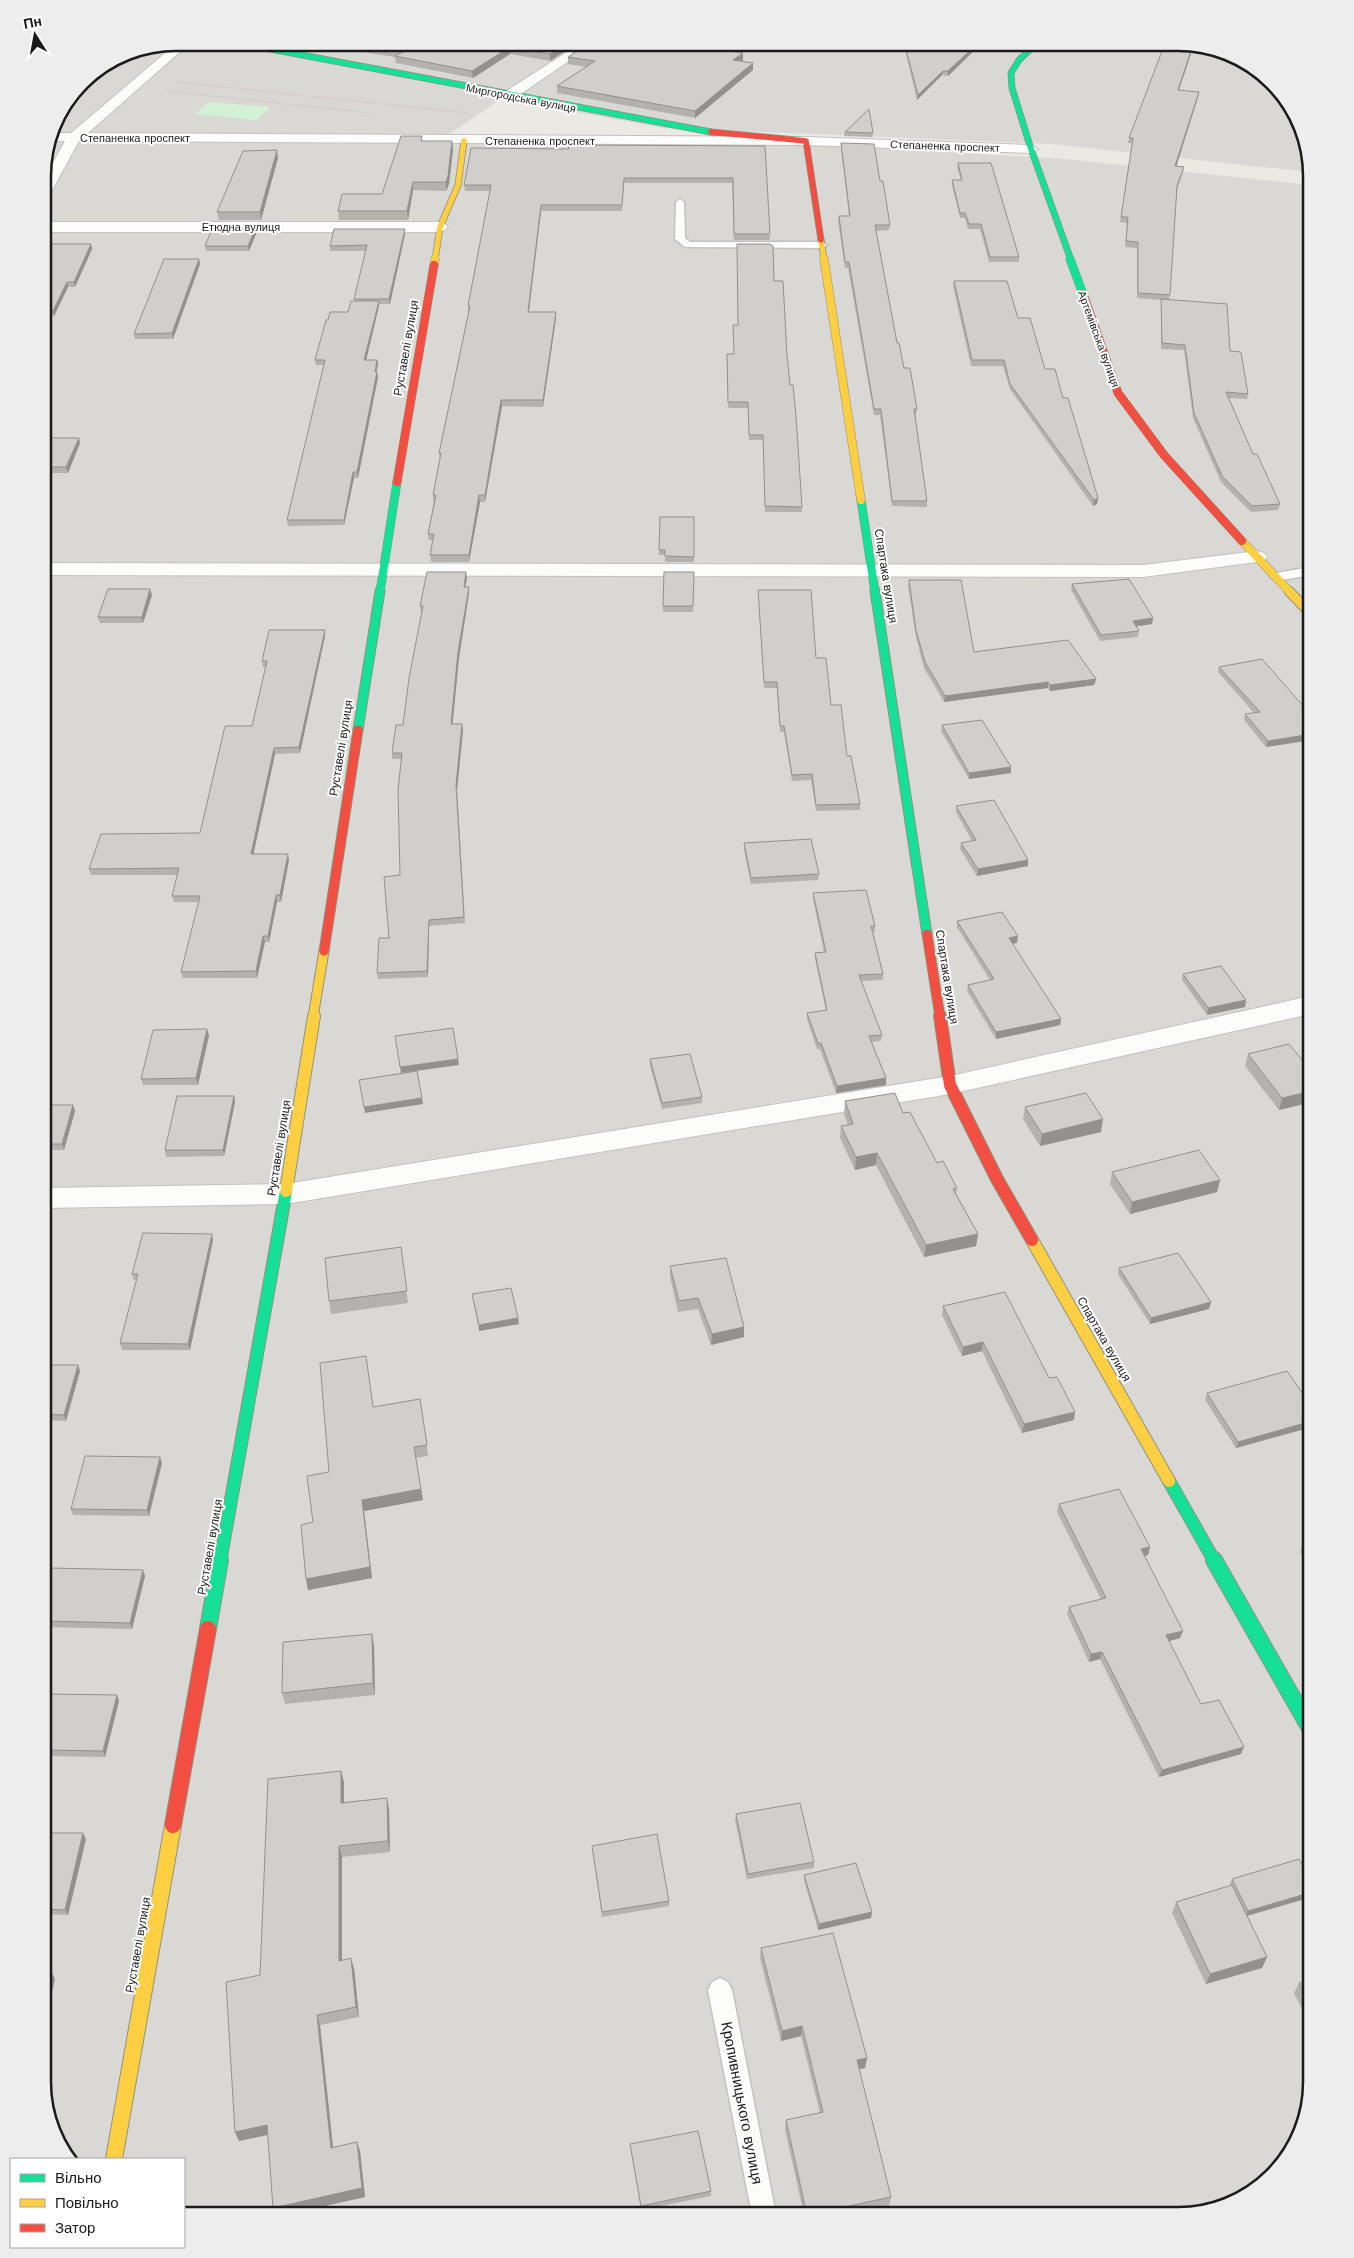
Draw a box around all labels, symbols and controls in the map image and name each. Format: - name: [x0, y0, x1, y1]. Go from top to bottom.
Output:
- north arrow: [10, 10, 60, 60]
- text: Пн: [22, 13, 43, 32]
- street label: Миргородська вулиця: [465, 81, 577, 116]
- street label: Степаненка проспект: [80, 132, 190, 145]
- street label: Степаненка проспект: [485, 135, 595, 148]
- street label: Степаненка проспект: [890, 138, 1000, 155]
- street label: Етюдна вулиця: [202, 221, 280, 234]
- street label: Артемівська вулиця: [1075, 289, 1122, 389]
- street label: Руставелі вулиця: [391, 299, 421, 397]
- street label: Спартака вулиця: [872, 528, 900, 624]
- street label: Руставелі вулиця: [326, 699, 356, 797]
- street label: Спартака вулиця: [933, 929, 961, 1025]
- street label: Руставелі вулиця: [264, 1099, 294, 1197]
- street label: Спартака вулиця: [1074, 1294, 1134, 1384]
- street label: Руставелі вулиця: [195, 1498, 225, 1596]
- street label: Руставелі вулиця: [123, 1896, 153, 1994]
- street label: Кропивницького вулиця: [717, 2020, 767, 2186]
- legend: [10, 2158, 185, 2248]
- text: Вільно: [55, 2169, 102, 2187]
- text: Повільно: [55, 2194, 119, 2212]
- text: Затор: [55, 2219, 95, 2237]

